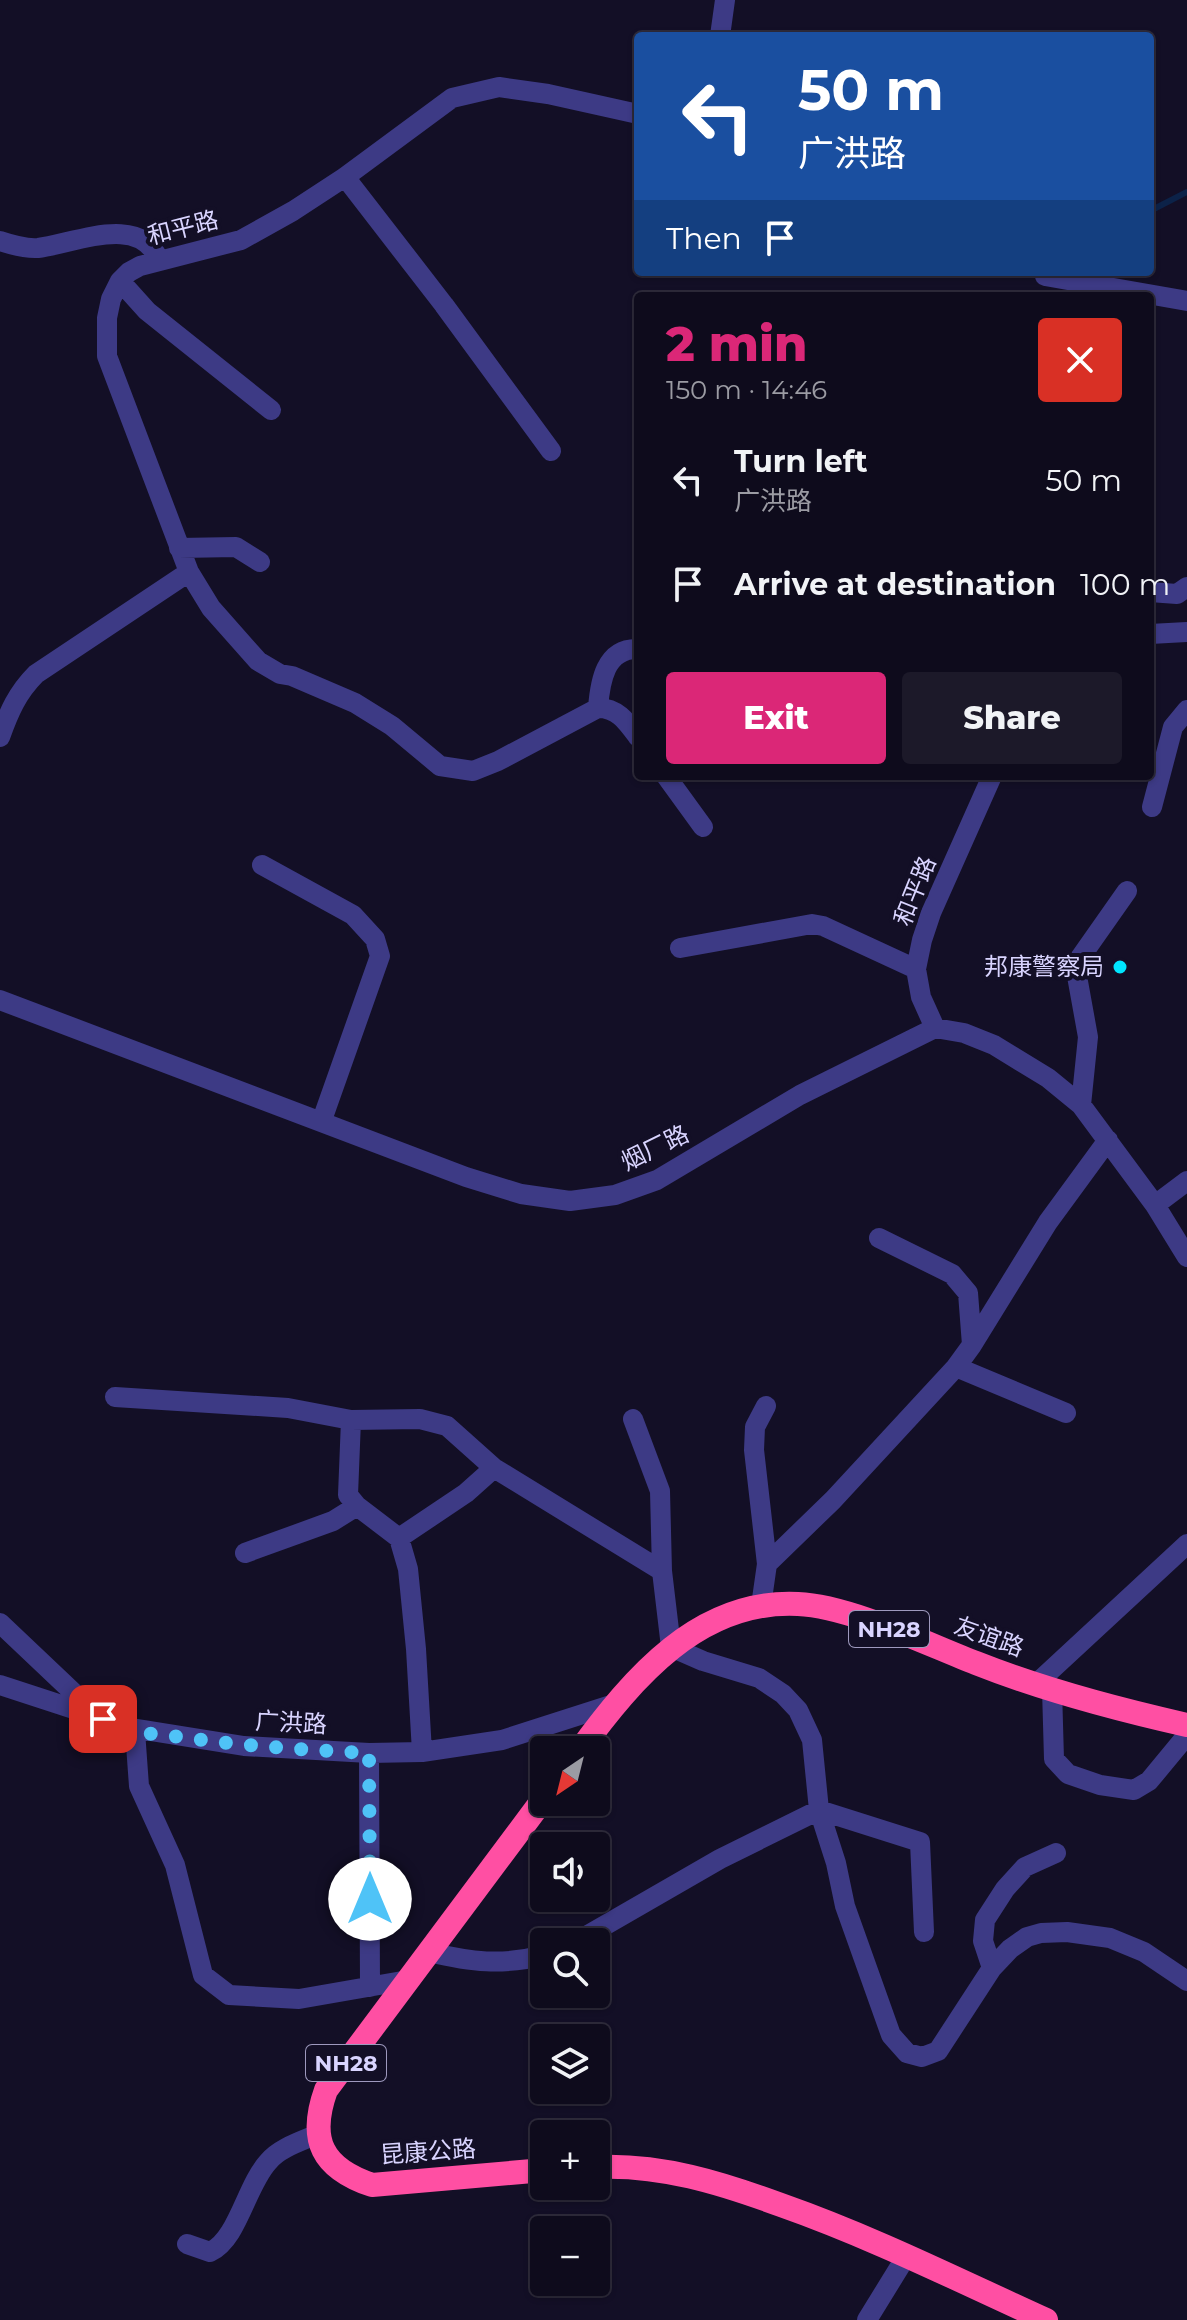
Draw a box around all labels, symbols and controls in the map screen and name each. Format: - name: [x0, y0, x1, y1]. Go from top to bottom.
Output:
- text: 50 m: [798, 56, 944, 124]
- icon: left: [666, 64, 770, 168]
- text: 广洪路: [798, 131, 906, 175]
- street label: 和平路: [144, 205, 221, 250]
- icon: arrive: [758, 216, 802, 260]
- text: Then: [666, 220, 742, 257]
- text: 2 min: [666, 315, 807, 373]
- button: close: [1038, 318, 1122, 402]
- text: 150 m · 14:46: [666, 374, 827, 406]
- text: Turn left: [734, 443, 867, 480]
- icon: left: [666, 458, 710, 502]
- text: 50 m: [1045, 462, 1122, 499]
- text: 广洪路: [734, 485, 812, 517]
- icon: arrive: [666, 562, 710, 606]
- text: Arrive at destination: [734, 566, 1056, 603]
- text: 100 m: [1080, 566, 1170, 603]
- button: Exit: [666, 672, 886, 764]
- button: Share: [902, 672, 1122, 764]
- street label: 和平路: [888, 852, 941, 930]
- place label: 邦康警察局: [984, 952, 1104, 981]
- marker: 邦康警察局: [1111, 958, 1129, 976]
- street label: 烟厂路: [616, 1119, 693, 1176]
- road number: NH28: [849, 1611, 929, 1647]
- street label: 友谊路: [950, 1611, 1028, 1662]
- pin: [69, 1685, 137, 1753]
- icon: arrive: [81, 1697, 125, 1741]
- street label: 广洪路: [254, 1706, 328, 1739]
- north arrow: [530, 1736, 610, 1816]
- map controls: [530, 1736, 610, 2296]
- button: sound: [530, 1832, 610, 1912]
- position arrow: [328, 1857, 412, 1941]
- button: search: [530, 1928, 610, 2008]
- button: layers: [530, 2024, 610, 2104]
- road number: NH28: [306, 2045, 386, 2081]
- button: +: [530, 2120, 610, 2200]
- street label: 昆康公路: [379, 2134, 477, 2169]
- button: −: [530, 2216, 610, 2296]

